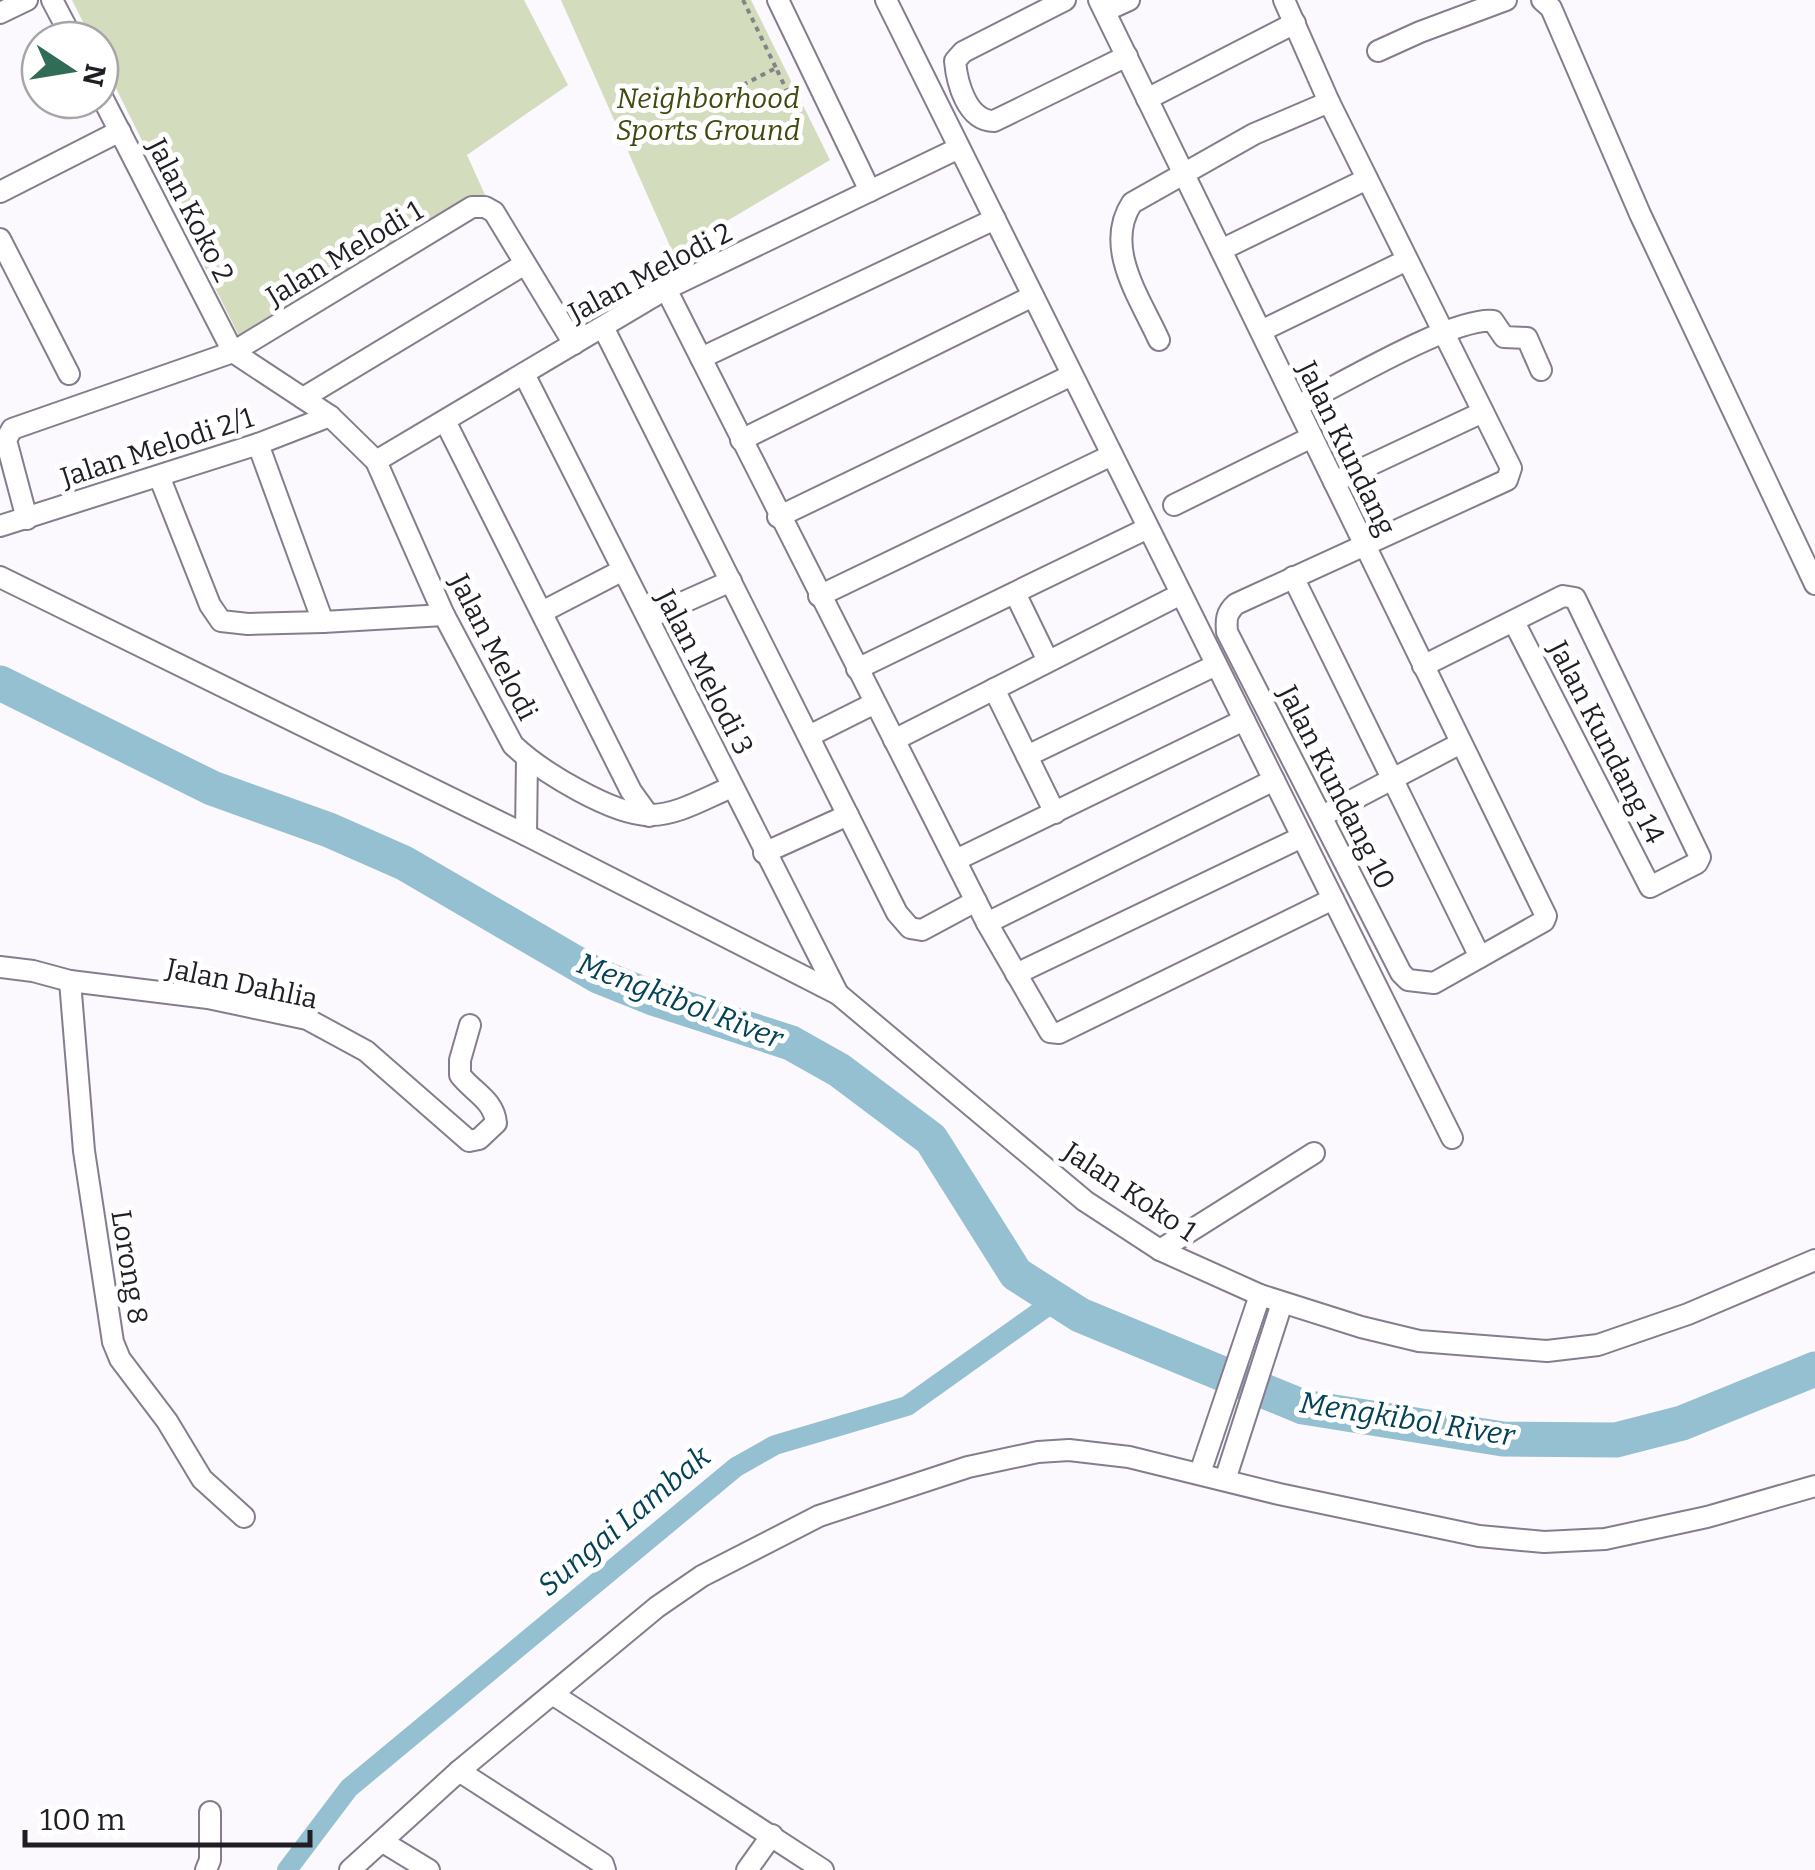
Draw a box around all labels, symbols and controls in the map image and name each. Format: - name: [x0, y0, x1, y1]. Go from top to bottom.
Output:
- north arrow: [20, 20, 120, 120]
- text: N: [76, 61, 112, 89]
- park label: Neighborhood Sports Ground: [616, 82, 800, 147]
- street label: Jalan Koko 2: [140, 132, 241, 288]
- street label: Jalan Melodi 1: [259, 194, 429, 313]
- street label: Jalan Melodi 2: [562, 216, 737, 330]
- street label: Jalan Kundang: [1290, 355, 1403, 541]
- street label: Jalan Melodi 2/1: [56, 401, 258, 494]
- street label: Jalan Melodi: [442, 568, 544, 726]
- street label: Jalan Melodi 3: [648, 583, 760, 760]
- street label: Jalan Kundang 14: [1541, 635, 1672, 849]
- street label: Jalan Kundang 10: [1271, 679, 1402, 895]
- water label: Mengkibol River: [572, 945, 789, 1057]
- street label: Jalan Dahlia: [162, 951, 321, 1016]
- street label: Jalan Koko 1: [1056, 1134, 1203, 1248]
- street label: Lorong 8: [104, 1208, 155, 1326]
- water label: Mengkibol River: [1297, 1384, 1519, 1454]
- water label: Sungai Lambak: [530, 1438, 718, 1604]
- scale bar: [25, 1785, 310, 1847]
- text: 100 m: [40, 1802, 126, 1838]

